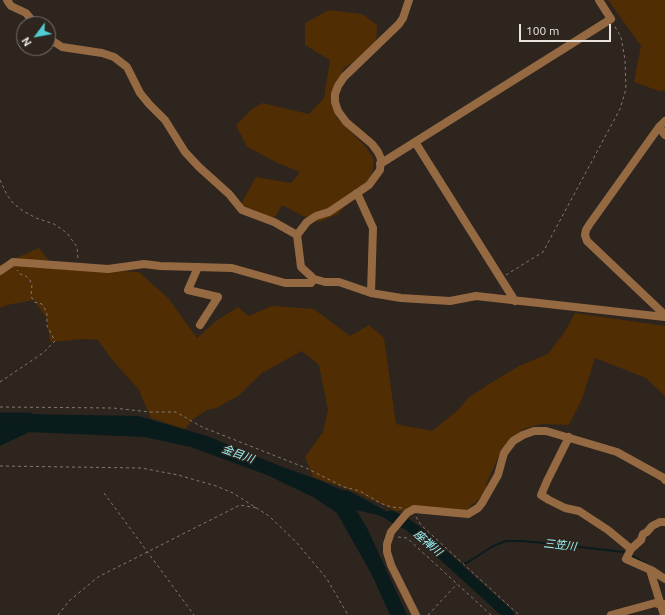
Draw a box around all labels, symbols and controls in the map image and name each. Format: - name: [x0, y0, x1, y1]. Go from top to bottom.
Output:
- north arrow: [16, 16, 56, 56]
- scale bar: [521, 16, 613, 42]
- text: 100 m: [526, 24, 559, 37]
- text: N: [19, 35, 34, 48]
- water label: 金目川: [220, 442, 256, 466]
- water label: 座禅川: [411, 527, 445, 559]
- water label: 三笠川: [543, 537, 577, 553]

